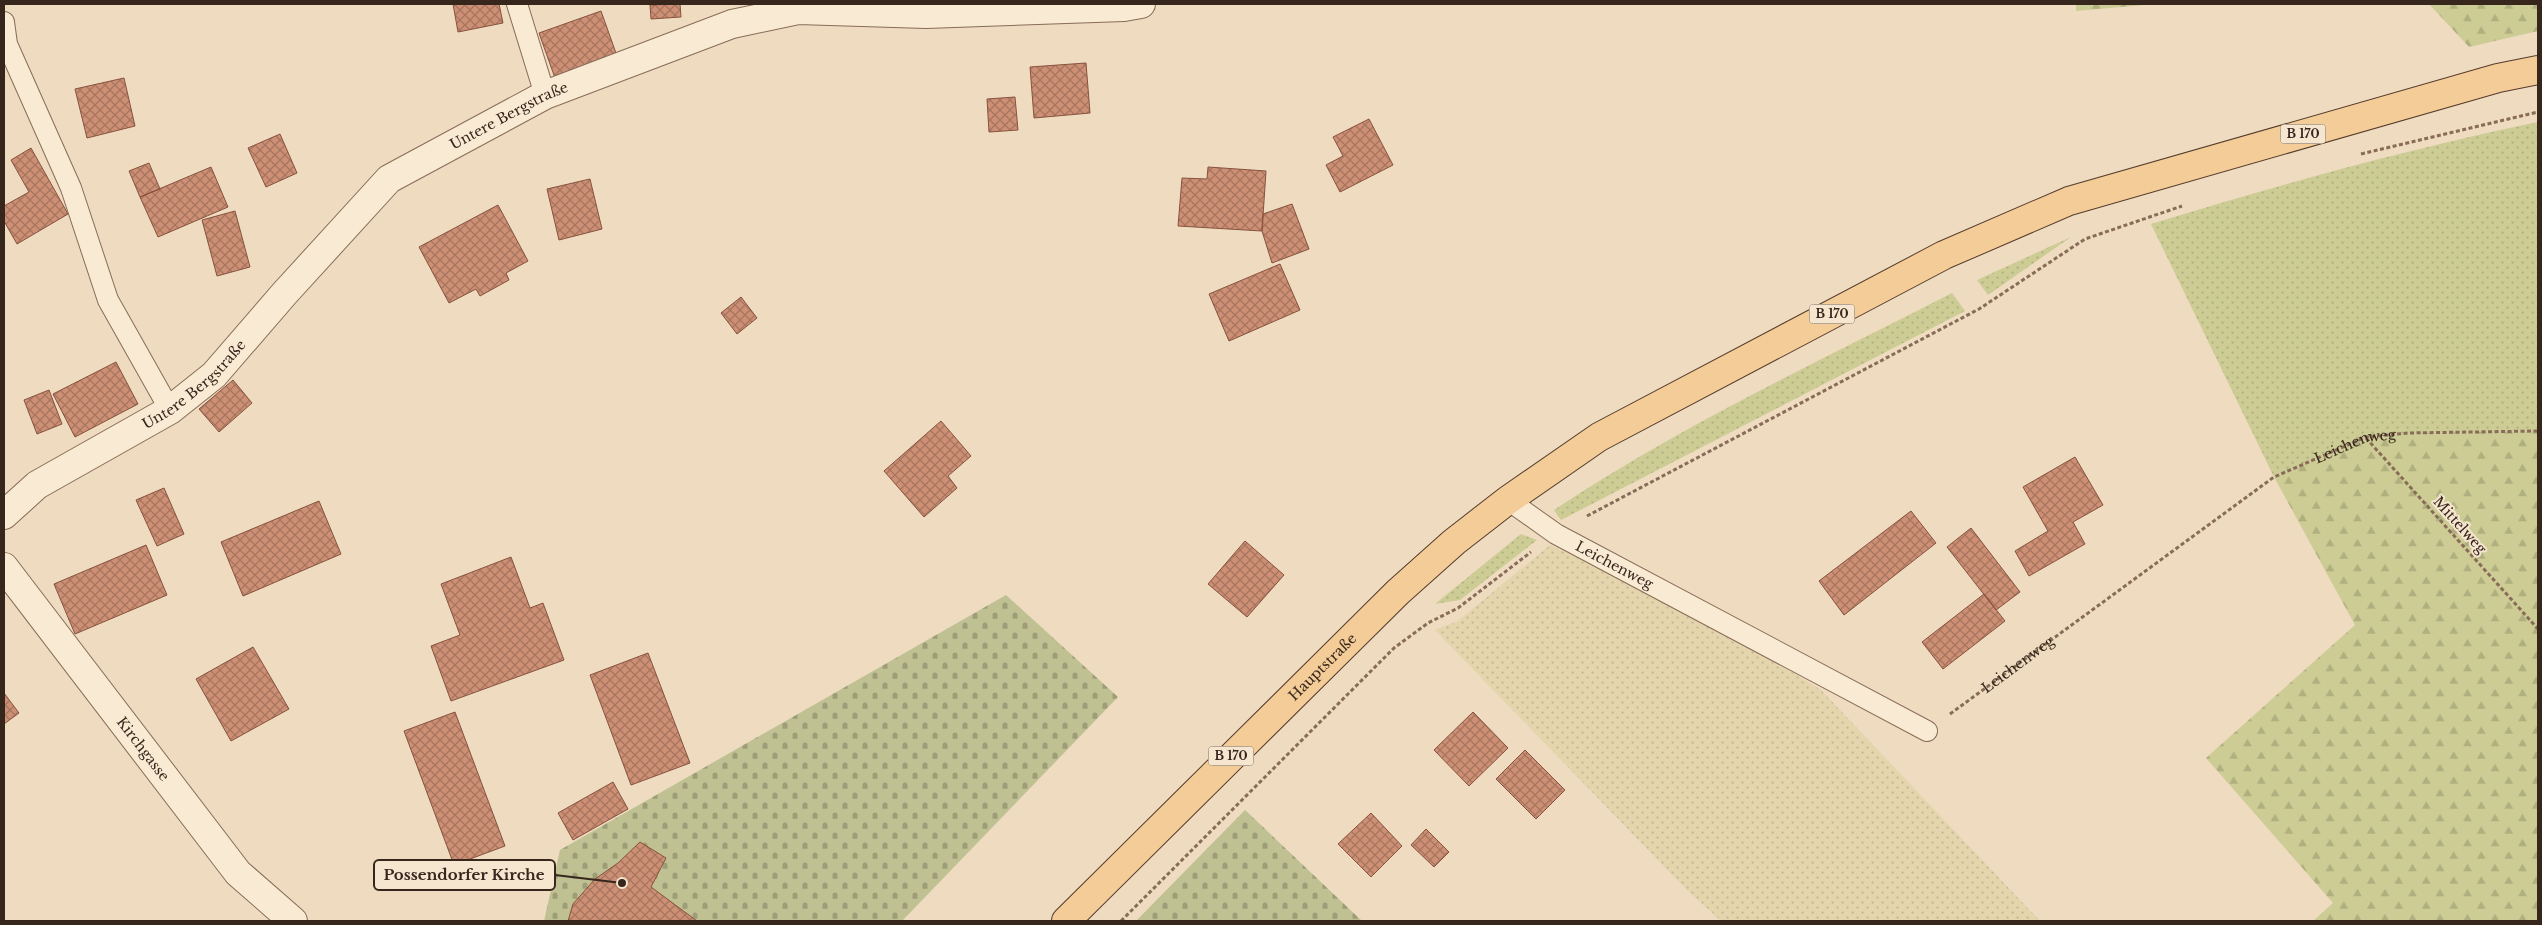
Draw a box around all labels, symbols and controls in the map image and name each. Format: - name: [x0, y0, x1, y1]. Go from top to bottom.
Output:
- street label: Untere Bergstraße: [447, 78, 571, 154]
- road number: B 170: [2280, 125, 2326, 144]
- road number: B 170: [1810, 304, 1854, 324]
- street label: Untere Bergstraße: [139, 336, 249, 433]
- street label: Leichenweg: [2311, 425, 2397, 467]
- street label: Mittelweg: [2429, 493, 2491, 558]
- street label: Leichenweg: [1572, 537, 1657, 593]
- street label: Hauptstraße: [1285, 629, 1360, 704]
- street label: Leichenweg: [1978, 631, 2058, 697]
- street label: Kirchgasse: [113, 713, 173, 785]
- road number: B 170: [1208, 746, 1254, 766]
- callout: Possendorfer Kirche: [374, 860, 555, 890]
- text: Possendorfer Kirche: [383, 865, 545, 884]

